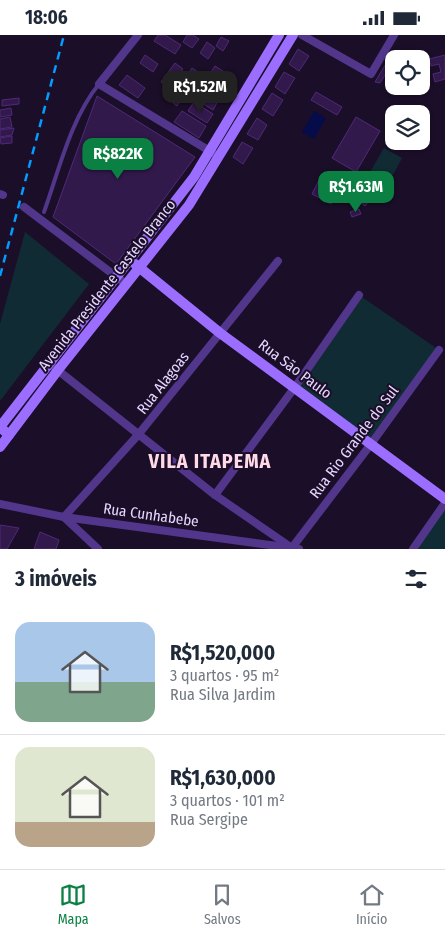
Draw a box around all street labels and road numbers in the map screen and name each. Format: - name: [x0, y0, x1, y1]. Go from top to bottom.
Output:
- street label: Avenida Presidente Castelo Branco: [35, 196, 179, 374]
- street label: Rua São Paulo: [255, 336, 335, 402]
- street label: Rua Alagoas: [133, 348, 193, 418]
- street label: Rua Rio Grande do Sul: [306, 382, 402, 502]
- street label: Rua Cunhabebe: [102, 499, 200, 531]

